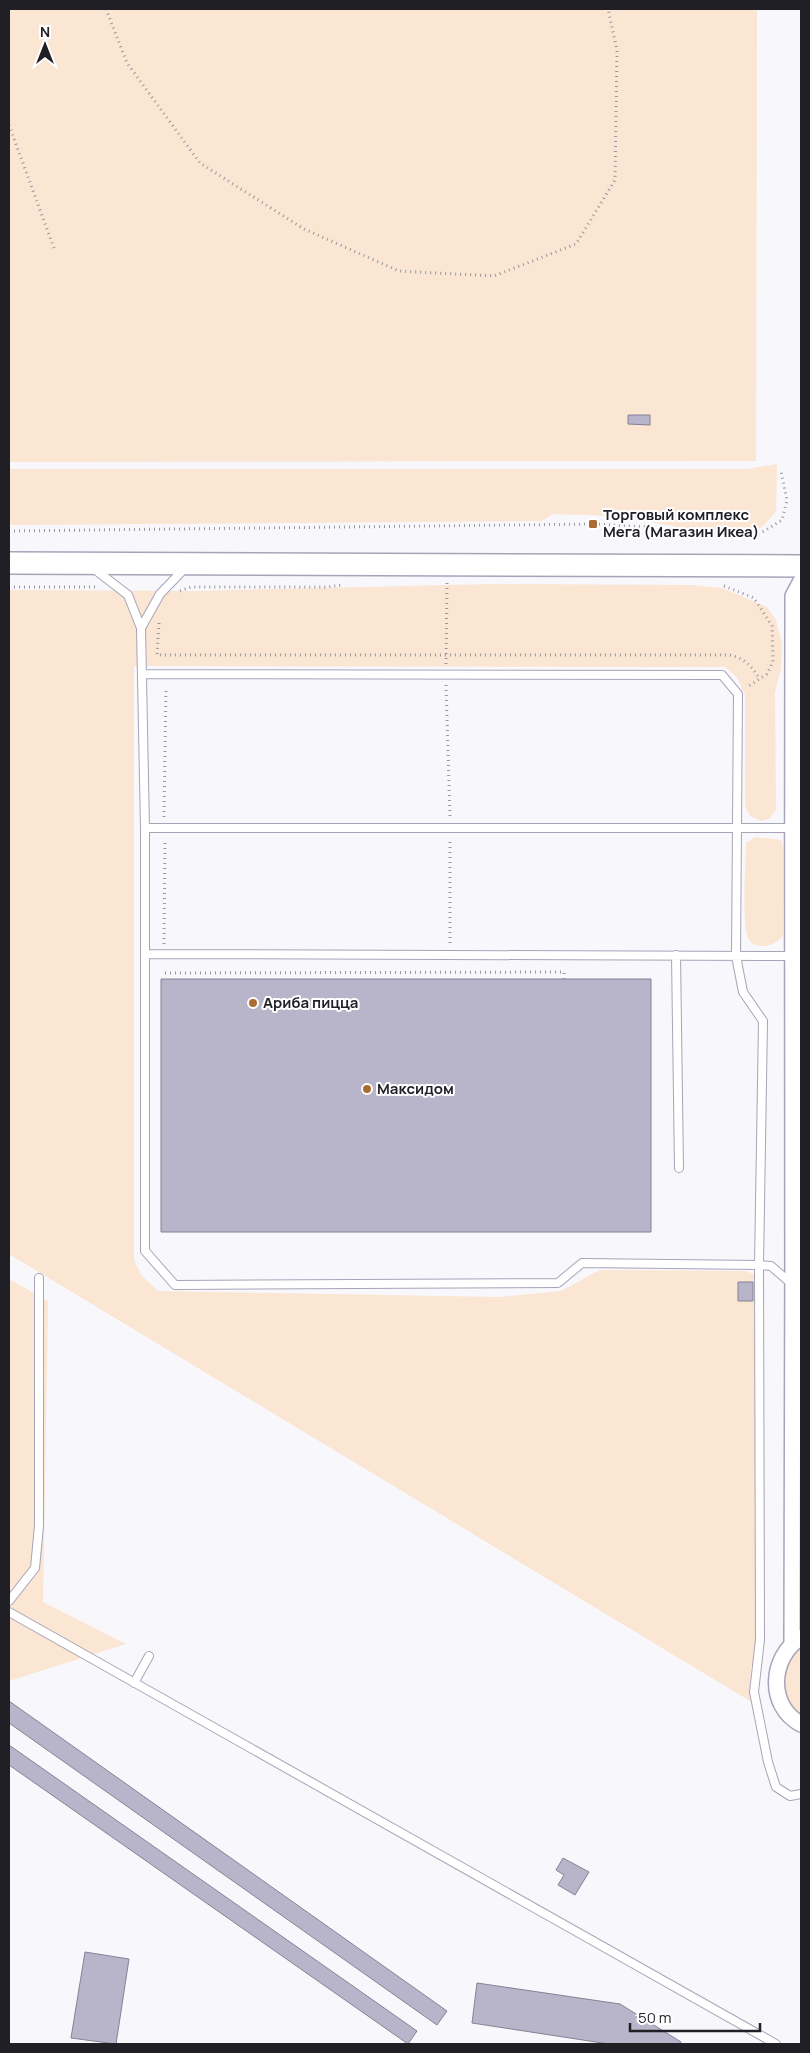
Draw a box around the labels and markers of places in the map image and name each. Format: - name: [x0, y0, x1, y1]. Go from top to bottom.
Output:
- place label: Торговый комплекс Мега (Магазин Икеа): [603, 504, 759, 542]
- marker: Торговый комплекс Мега (Магазин Икеа): [587, 518, 599, 530]
- place label: Ариба пицца: [263, 992, 359, 1013]
- marker: Ариба пицца: [247, 997, 259, 1009]
- place label: Максидом: [377, 1078, 454, 1099]
- marker: Максидом: [361, 1083, 373, 1095]

